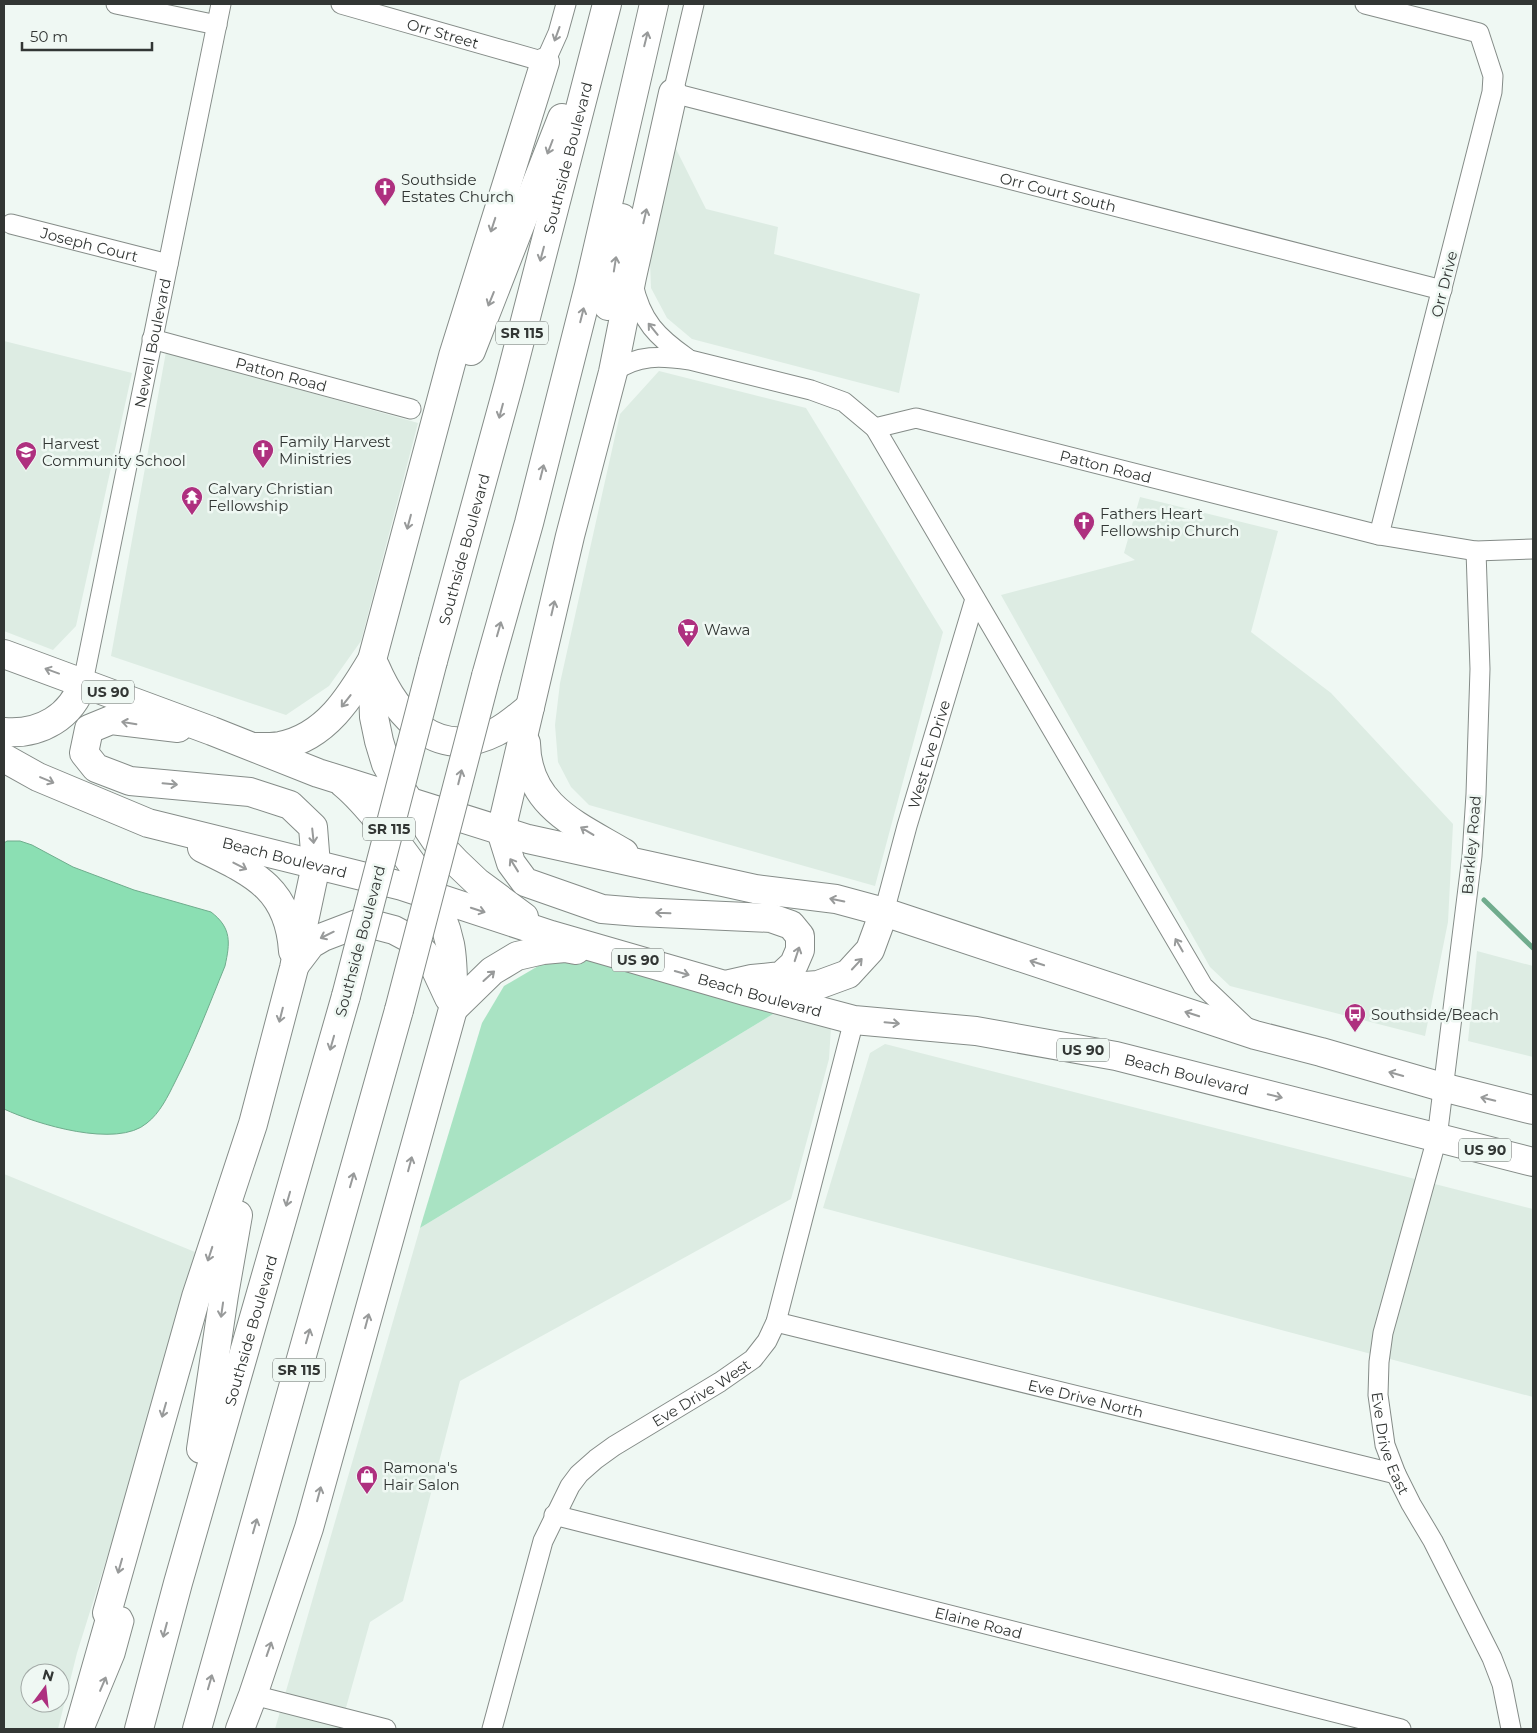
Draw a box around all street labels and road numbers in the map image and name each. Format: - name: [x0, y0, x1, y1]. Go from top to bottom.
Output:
- street label: Orr Street: [405, 14, 481, 52]
- street label: Southside Boulevard: [539, 80, 596, 236]
- street label: Orr Court South: [998, 168, 1118, 216]
- street label: Joseph Court: [38, 222, 140, 266]
- street label: Orr Drive: [1427, 249, 1461, 319]
- street label: Newell Boulevard: [130, 277, 174, 409]
- road number: SR 115: [496, 322, 548, 344]
- street label: Patton Road: [234, 353, 329, 395]
- street label: Patton Road: [1058, 445, 1154, 487]
- street label: Southside Boulevard: [434, 471, 493, 627]
- road number: US 90: [82, 680, 134, 704]
- street label: West Eve Drive: [903, 698, 954, 811]
- street label: Barkley Road: [1457, 795, 1485, 895]
- road number: SR 115: [363, 818, 415, 841]
- street label: Beach Boulevard: [220, 832, 349, 882]
- street label: Southside Boulevard: [331, 863, 389, 1019]
- road number: US 90: [612, 948, 664, 972]
- street label: Beach Boulevard: [696, 968, 824, 1021]
- road number: US 90: [1057, 1038, 1109, 1062]
- street label: Beach Boulevard: [1122, 1049, 1251, 1099]
- road number: US 90: [1459, 1138, 1511, 1162]
- street label: Southside Boulevard: [220, 1253, 281, 1408]
- street label: Eve Drive West: [648, 1355, 754, 1430]
- road number: SR 115: [273, 1358, 325, 1382]
- street label: Eve Drive North: [1026, 1375, 1145, 1421]
- street label: Eve Drive East: [1368, 1391, 1414, 1498]
- street label: Elaine Road: [933, 1602, 1024, 1642]

